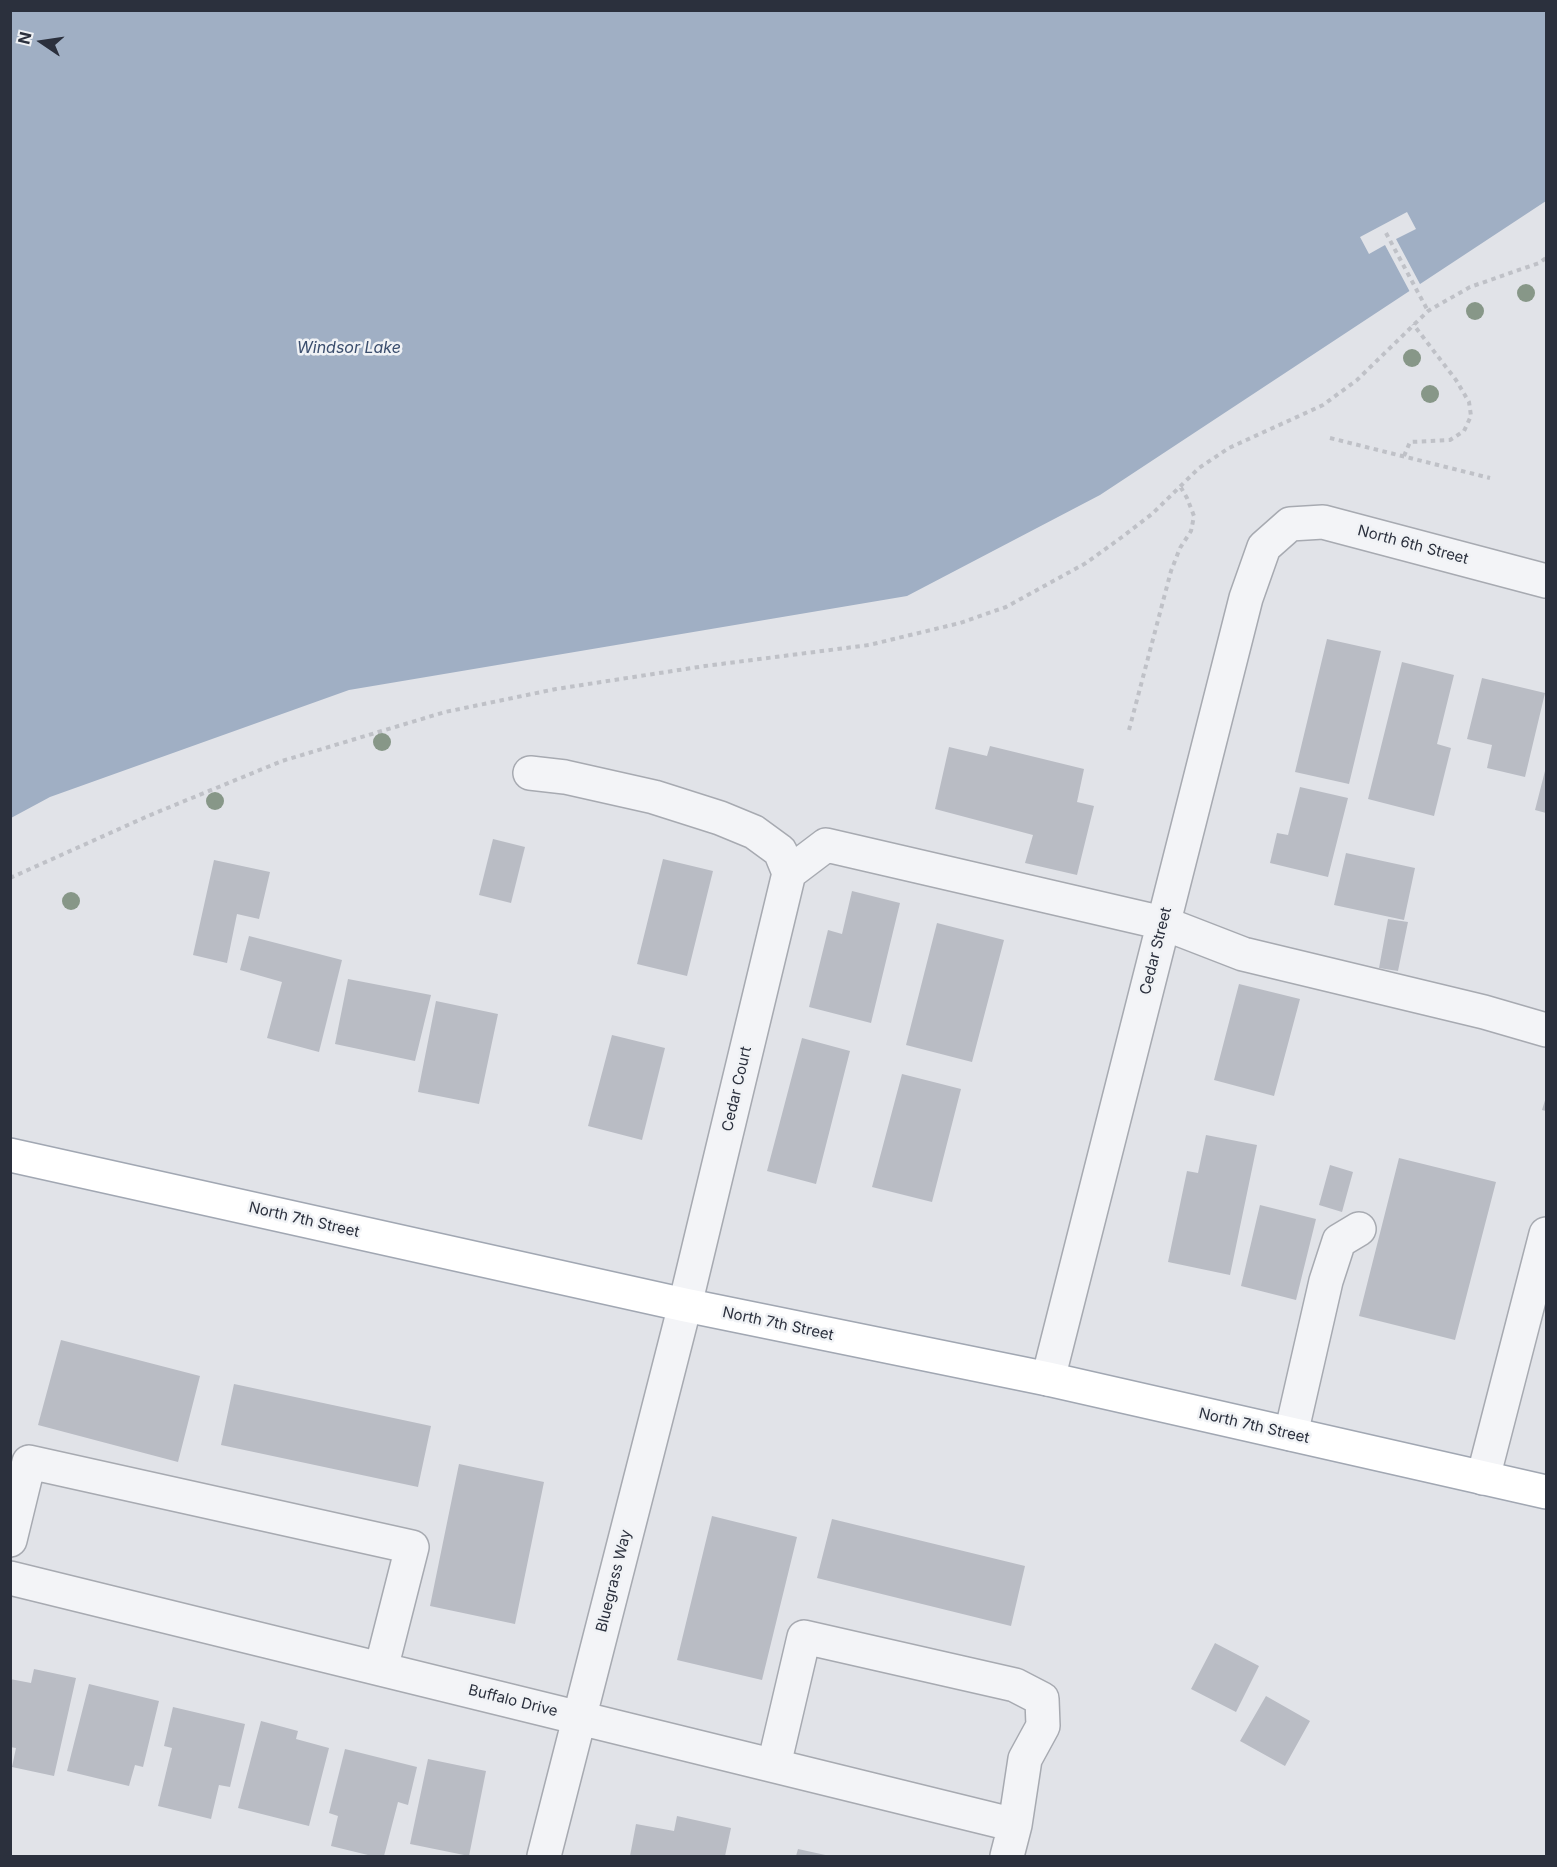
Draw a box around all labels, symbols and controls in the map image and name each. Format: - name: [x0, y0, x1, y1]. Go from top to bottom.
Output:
- north arrow: [12, 12, 72, 72]
- text: N: [13, 30, 36, 46]
- water label: Windsor Lake: [297, 338, 401, 358]
- street label: North 6th Street: [1356, 522, 1470, 568]
- street label: Cedar Street: [1136, 905, 1176, 997]
- street label: Cedar Court: [718, 1045, 756, 1133]
- street label: North 7th Street: [247, 1199, 361, 1241]
- street label: North 7th Street: [721, 1303, 835, 1345]
- street label: North 7th Street: [1197, 1405, 1311, 1447]
- street label: Bluegrass Way: [593, 1528, 635, 1634]
- street label: Buffalo Drive: [466, 1681, 560, 1721]

